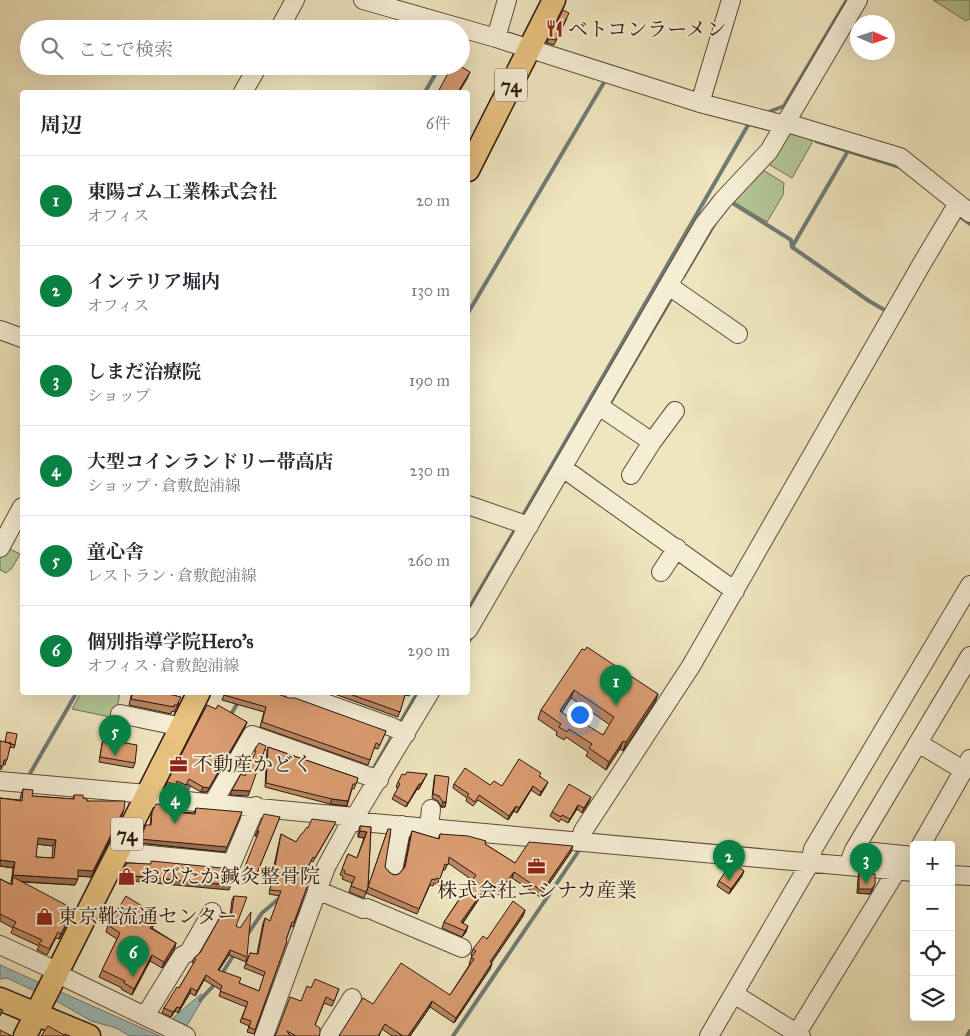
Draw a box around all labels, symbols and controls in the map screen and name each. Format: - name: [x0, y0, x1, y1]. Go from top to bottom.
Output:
- north arrow: [850, 15, 895, 60]
- place label: ベトコンラーメン: [568, 17, 726, 41]
- restaurant icon: ベトコンラーメン: [544, 19, 564, 39]
- search box: [20, 20, 470, 75]
- icon: search: [38, 34, 66, 62]
- text: ここで検索: [78, 38, 173, 61]
- road number: 74: [495, 68, 527, 102]
- text: 周辺: [40, 112, 82, 138]
- text: 6件: [426, 114, 450, 133]
- text: 東陽ゴム工業株式会社: [87, 180, 277, 203]
- text: 1: [53, 191, 59, 210]
- text: 20 m: [416, 191, 450, 210]
- text: オフィス: [87, 206, 149, 225]
- text: インテリア堀内: [87, 270, 220, 293]
- text: 2: [52, 281, 60, 300]
- text: 130 m: [411, 281, 450, 300]
- text: オフィス: [87, 296, 149, 315]
- text: しまだ治療院: [87, 360, 201, 383]
- text: 3: [53, 371, 59, 390]
- text: 190 m: [409, 371, 450, 390]
- text: ショップ: [87, 386, 151, 405]
- text: 大型コインランドリー帯高店: [87, 450, 333, 473]
- text: 4: [52, 461, 60, 480]
- text: 230 m: [410, 461, 450, 480]
- text: ショップ · 倉敷飽浦線: [87, 476, 241, 495]
- text: 童心舎: [87, 540, 144, 563]
- text: 5: [52, 551, 60, 570]
- text: 260 m: [408, 551, 450, 570]
- text: レストラン · 倉敷飽浦線: [87, 566, 257, 585]
- text: 個別指導学院Hero's: [87, 630, 253, 653]
- text: 6: [52, 641, 60, 660]
- text: 290 m: [407, 641, 450, 660]
- text: オフィス · 倉敷飽浦線: [87, 656, 240, 675]
- pin: 1: [600, 665, 632, 706]
- your location: [567, 702, 593, 728]
- pin: 5: [99, 715, 131, 756]
- place label: 不動産かどく: [193, 752, 313, 776]
- office icon: 不動産かどく: [169, 754, 189, 774]
- pin: 4: [159, 783, 191, 824]
- road number: 74: [111, 818, 143, 851]
- pin: 2: [713, 840, 745, 881]
- map controls: [910, 841, 955, 1021]
- button: +: [910, 841, 955, 886]
- pin: 3: [850, 843, 882, 884]
- office icon: 株式会社ニシナカ産業: [527, 856, 547, 876]
- place label: おびたか鍼灸整骨院: [140, 864, 320, 888]
- shop icon: おびたか鍼灸整骨院: [116, 866, 136, 886]
- place label: 株式会社ニシナカ産業: [437, 878, 637, 902]
- button: −: [910, 886, 955, 931]
- place label: 東京靴流通センター: [58, 904, 237, 928]
- shop icon: 東京靴流通センター: [34, 906, 54, 926]
- button: locate: [910, 931, 955, 976]
- pin: 6: [117, 936, 149, 977]
- button: layers: [910, 976, 955, 1021]

